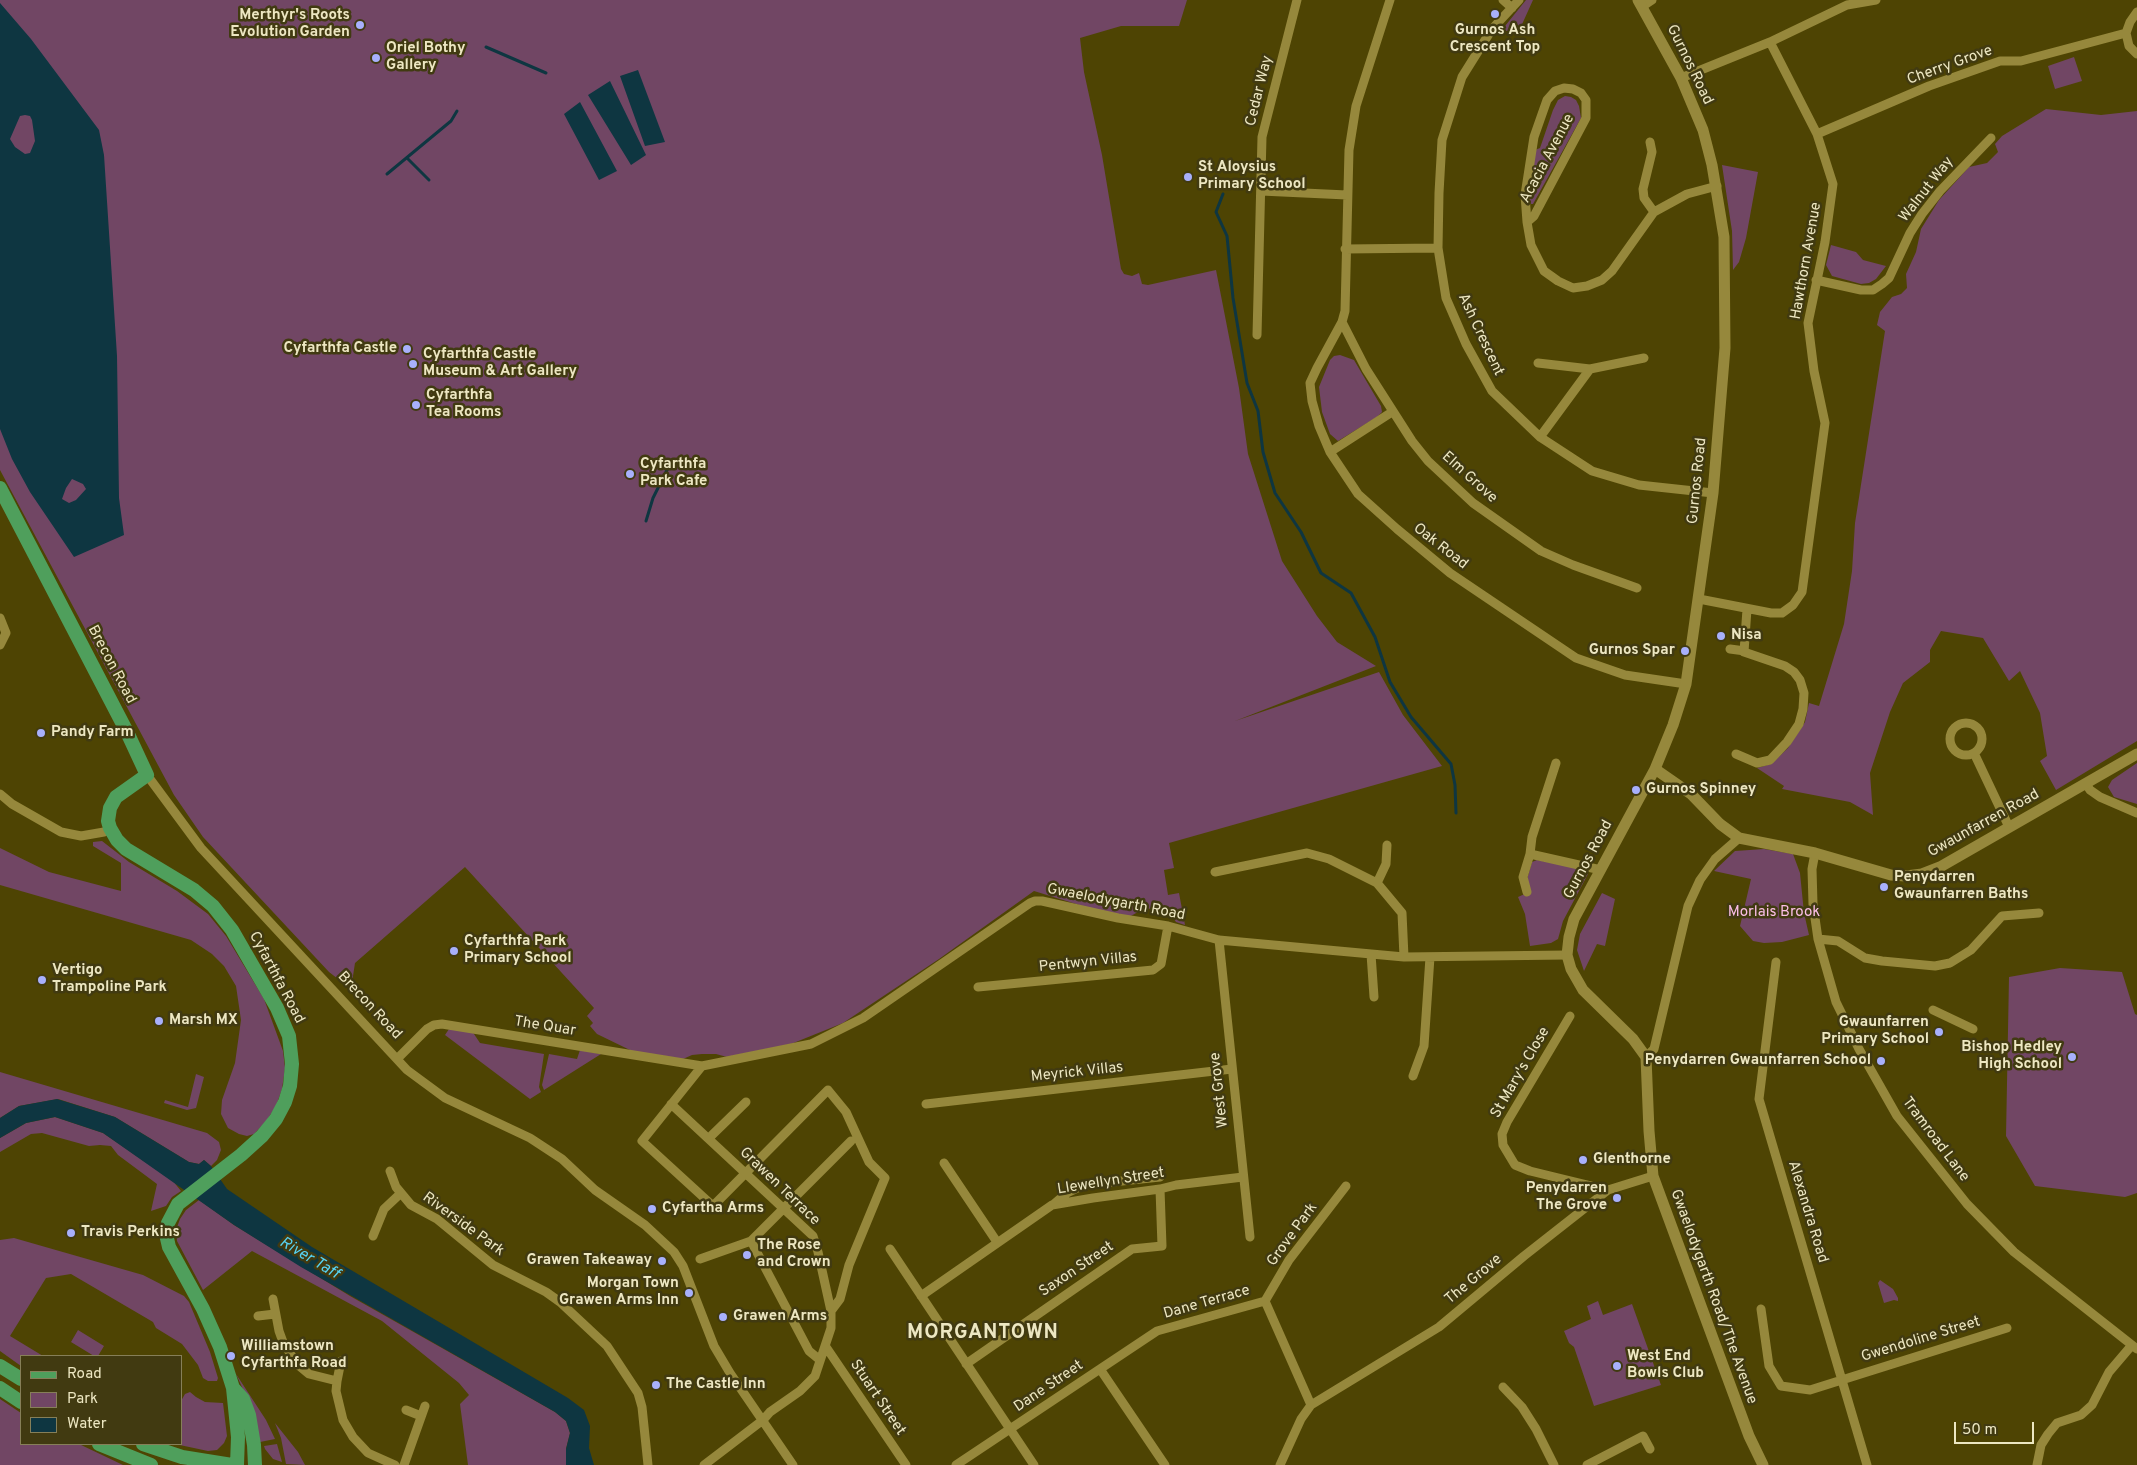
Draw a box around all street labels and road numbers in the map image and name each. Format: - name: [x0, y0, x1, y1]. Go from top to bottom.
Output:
- street label: Gurnos Road: [1662, 22, 1716, 108]
- street label: Cherry Grove: [1905, 42, 1995, 90]
- street label: Cedar Way: [1243, 54, 1277, 128]
- street label: Acacia Avenue: [1517, 111, 1579, 207]
- street label: Walnut Way: [1896, 154, 1958, 226]
- street label: Hawthorn Avenue: [1788, 201, 1826, 321]
- street label: Ash Crescent: [1453, 291, 1507, 379]
- street label: Gurnos Road: [1685, 437, 1711, 525]
- street label: Elm Grove: [1437, 448, 1501, 508]
- street label: Oak Road: [1409, 520, 1471, 574]
- street label: Brecon Road: [83, 623, 139, 707]
- street label: Gwaunfarren Road: [1925, 786, 2043, 862]
- street label: Gurnos Road: [1561, 817, 1617, 903]
- street label: Gwaelodygarth Road: [1045, 881, 1187, 925]
- street label: Cyfarthfa Road: [244, 929, 308, 1027]
- street label: Pentwyn Villas: [1038, 949, 1138, 977]
- street label: Brecon Road: [333, 968, 405, 1044]
- street label: The Quar: [513, 1013, 577, 1041]
- street label: St Mary's Close: [1488, 1024, 1554, 1122]
- street label: West Grove: [1207, 1051, 1233, 1129]
- street label: Meyrick Villas: [1030, 1059, 1124, 1087]
- street label: Tramroad Lane: [1897, 1094, 1973, 1186]
- street label: Grawen Terrace: [735, 1144, 823, 1230]
- street label: Alexandra Road: [1783, 1159, 1831, 1265]
- street label: Llewellyn Street: [1056, 1165, 1166, 1199]
- street label: Gwaelodygarth Road/The Avenue: [1666, 1187, 1760, 1407]
- street label: Riverside Park: [418, 1189, 508, 1261]
- street label: Grove Park: [1264, 1200, 1322, 1270]
- street label: Saxon Street: [1036, 1239, 1118, 1301]
- street label: The Grove: [1442, 1251, 1506, 1309]
- street label: Dane Terrace: [1162, 1282, 1252, 1324]
- street label: Gwendoline Street: [1859, 1313, 1983, 1367]
- street label: Stuart Street: [845, 1357, 909, 1439]
- street label: Dane Street: [1011, 1357, 1087, 1417]

